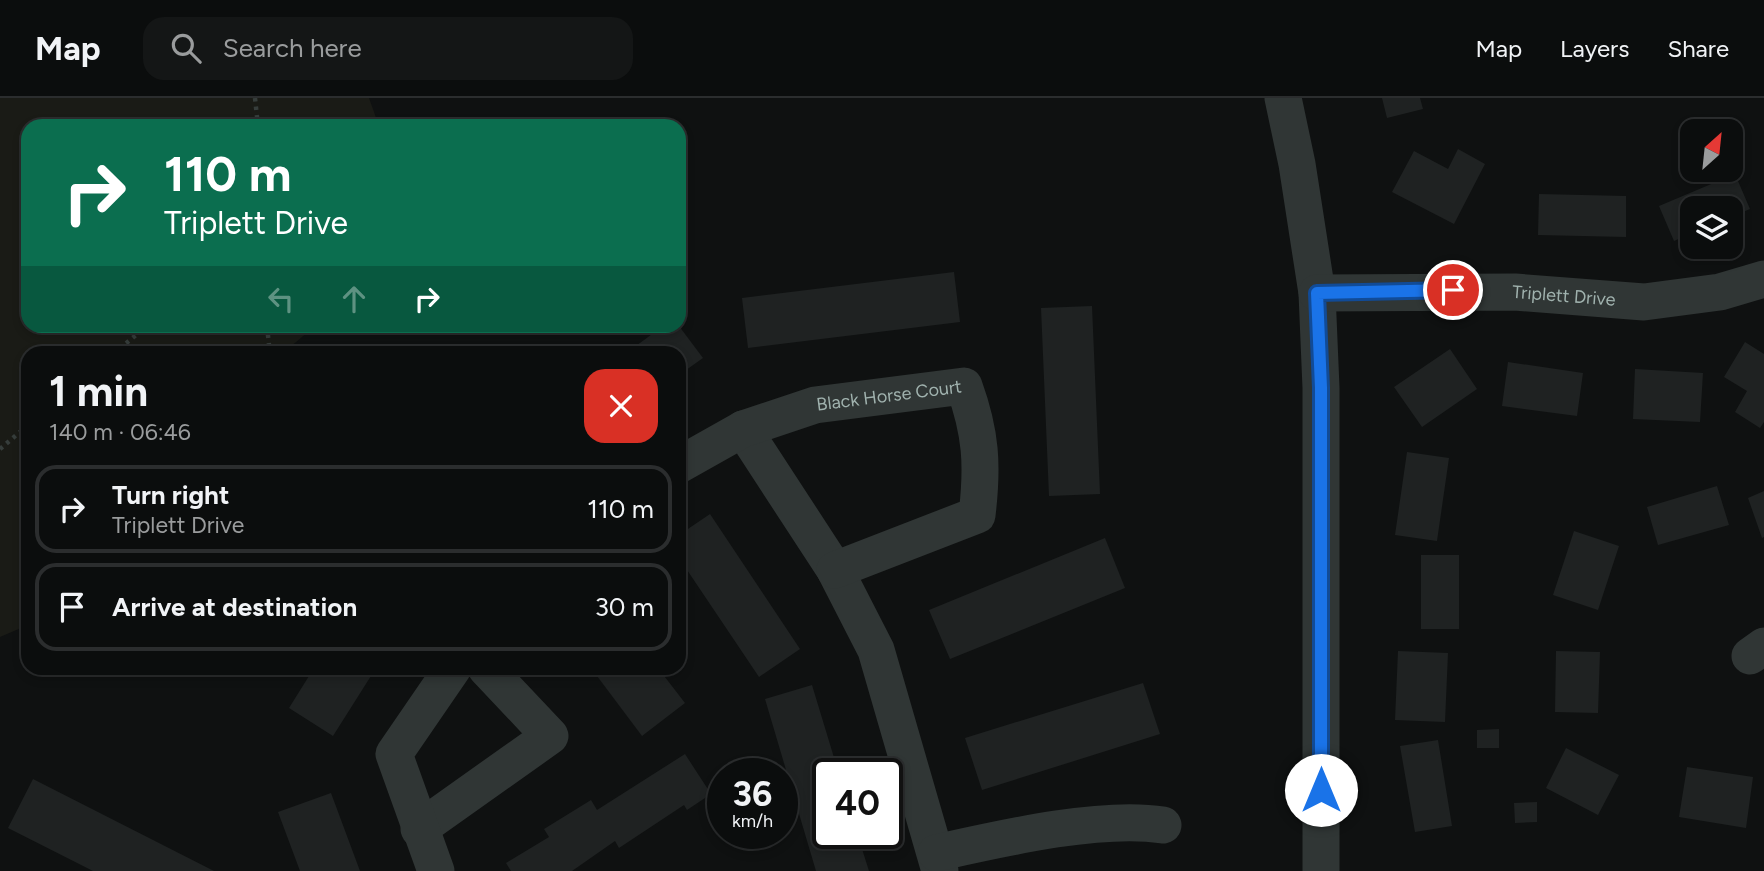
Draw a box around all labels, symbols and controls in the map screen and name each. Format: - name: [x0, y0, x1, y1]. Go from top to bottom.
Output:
- search box: [143, 17, 633, 80]
- text: Map: [35, 29, 101, 68]
- icon: search: [167, 29, 205, 67]
- text: Search here: [223, 32, 362, 64]
- text: Map: [1475, 34, 1522, 63]
- text: Layers: [1560, 34, 1629, 63]
- text: Share: [1667, 34, 1729, 63]
- north arrow: [1680, 119, 1743, 182]
- map controls: [1680, 119, 1743, 259]
- text: 110 m: [164, 144, 292, 203]
- icon: right: [49, 147, 140, 238]
- button: layers: [1680, 196, 1743, 259]
- text: Triplett Drive: [164, 204, 348, 242]
- pin: [1423, 260, 1483, 320]
- icon: arrive: [1434, 271, 1472, 309]
- icon: left: [262, 280, 300, 318]
- icon: ahead: [335, 280, 373, 318]
- icon: right: [408, 280, 446, 318]
- street label: Triplett Drive: [1511, 281, 1616, 311]
- text: 1 min: [49, 366, 148, 417]
- button: close: [584, 369, 658, 443]
- street label: Black Horse Court: [815, 375, 963, 416]
- text: 140 m · 06:46: [49, 418, 191, 446]
- text: Turn right: [112, 479, 229, 511]
- icon: right: [53, 490, 91, 528]
- text: 110 m: [587, 493, 654, 525]
- text: Triplett Drive: [112, 511, 244, 539]
- icon: arrive: [53, 588, 91, 626]
- text: Arrive at destination: [112, 591, 357, 623]
- text: 30 m: [595, 591, 654, 623]
- position arrow: [1284, 753, 1358, 827]
- speed limit sign: 40: [812, 758, 903, 849]
- text: 36: [733, 773, 772, 815]
- text: km/h: [732, 810, 773, 832]

